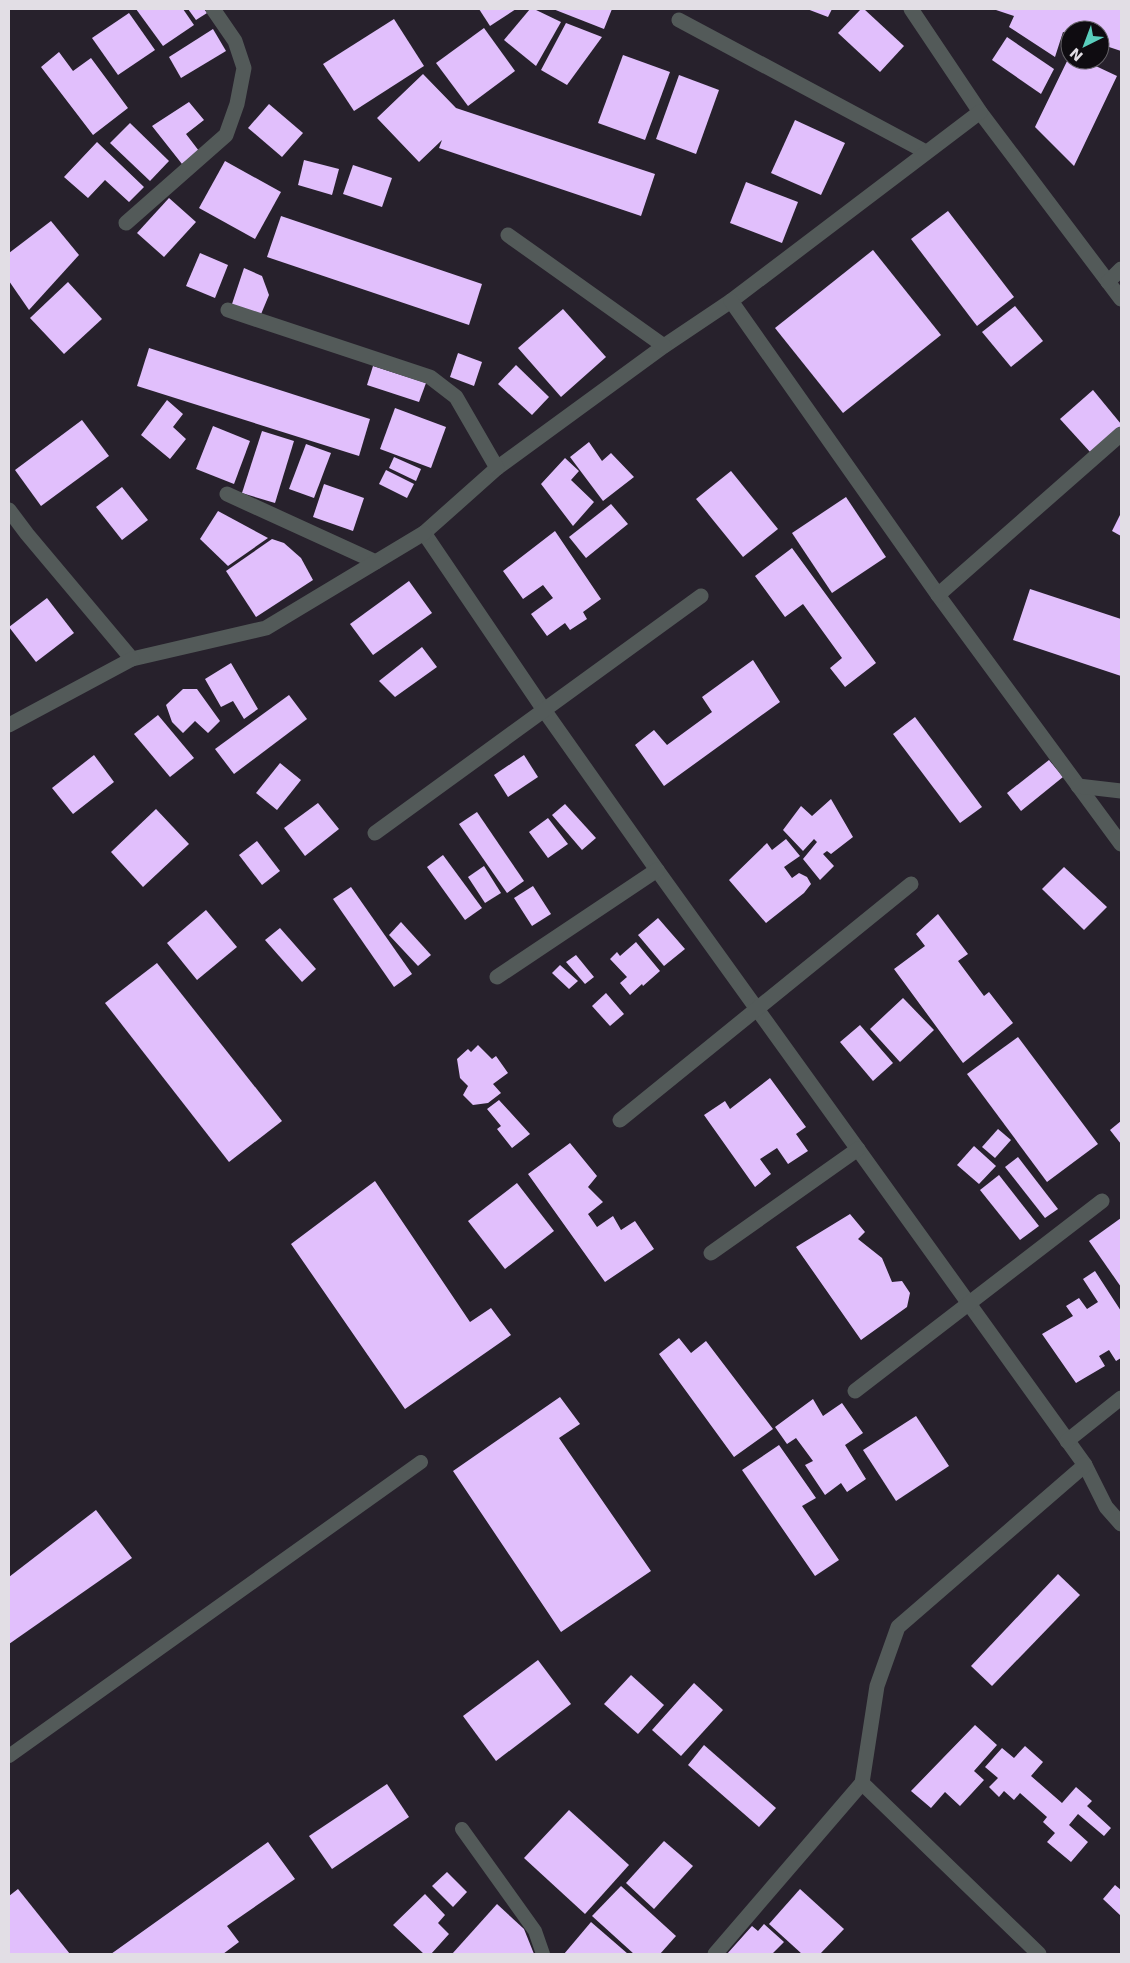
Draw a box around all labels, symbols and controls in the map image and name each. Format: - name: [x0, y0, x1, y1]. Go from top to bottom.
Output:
- north arrow: [1060, 20, 1110, 70]
- text: N: [1067, 45, 1086, 65]

